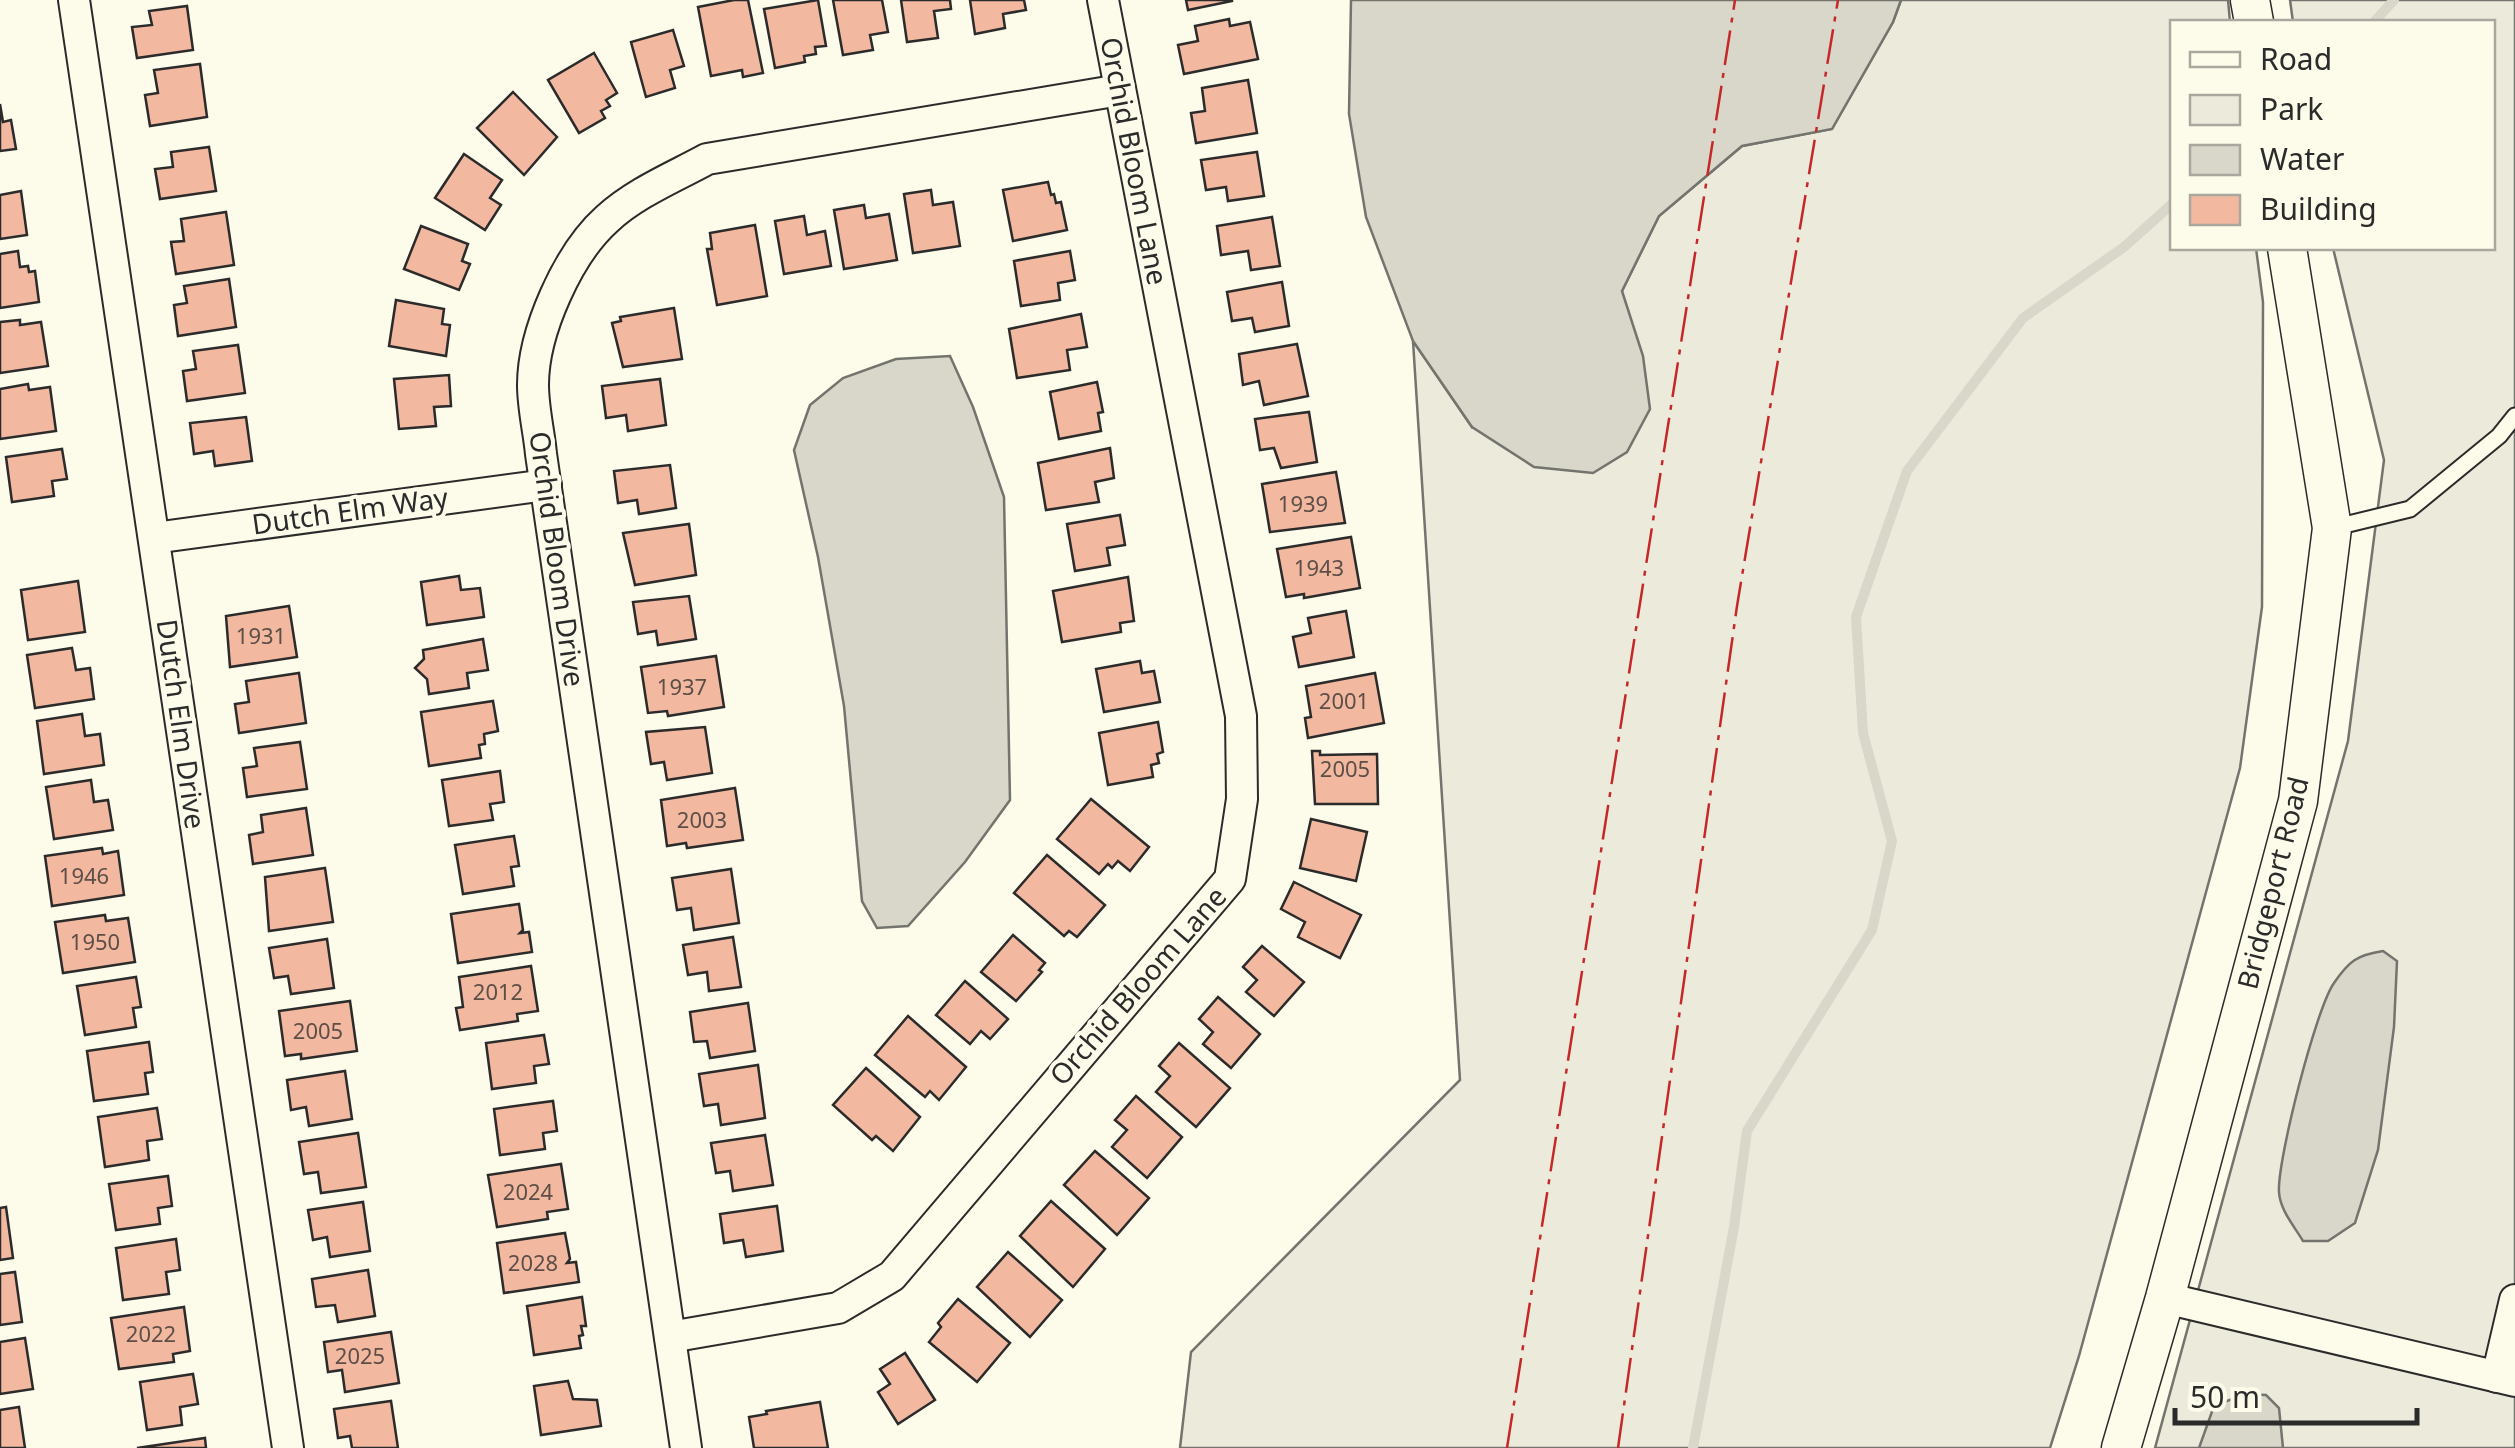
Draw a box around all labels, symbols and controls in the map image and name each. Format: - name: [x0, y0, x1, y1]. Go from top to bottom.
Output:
- legend: [2170, 20, 2495, 250]
- street label: Orchid Bloom Lane: [1092, 34, 1178, 288]
- text: Road: [2260, 38, 2332, 79]
- text: Park: [2260, 88, 2323, 129]
- text: Water: [2260, 138, 2344, 179]
- text: Building: [2260, 188, 2377, 229]
- street label: Orchid Bloom Drive: [521, 429, 595, 689]
- street label: Dutch Elm Way: [249, 477, 451, 543]
- house number: 1939: [1278, 488, 1328, 518]
- house number: 1943: [1294, 552, 1344, 582]
- street label: Dutch Elm Drive: [148, 617, 216, 831]
- house number: 1931: [236, 620, 286, 650]
- house number: 1937: [657, 671, 707, 701]
- house number: 2001: [1319, 685, 1369, 715]
- house number: 2005: [1320, 753, 1370, 783]
- street label: Bridgeport Road: [2227, 773, 2317, 993]
- house number: 2003: [677, 804, 727, 834]
- house number: 1946: [59, 860, 109, 890]
- street label: Orchid Bloom Lane: [1040, 878, 1234, 1093]
- house number: 1950: [70, 926, 120, 956]
- house number: 2012: [473, 976, 523, 1006]
- house number: 2005: [293, 1015, 343, 1045]
- house number: 2024: [503, 1176, 554, 1206]
- house number: 2028: [508, 1247, 558, 1277]
- house number: 2022: [126, 1318, 176, 1348]
- house number: 2025: [335, 1340, 385, 1370]
- scale bar: [2175, 1363, 2418, 1425]
- text: 50 m: [2190, 1376, 2260, 1417]

